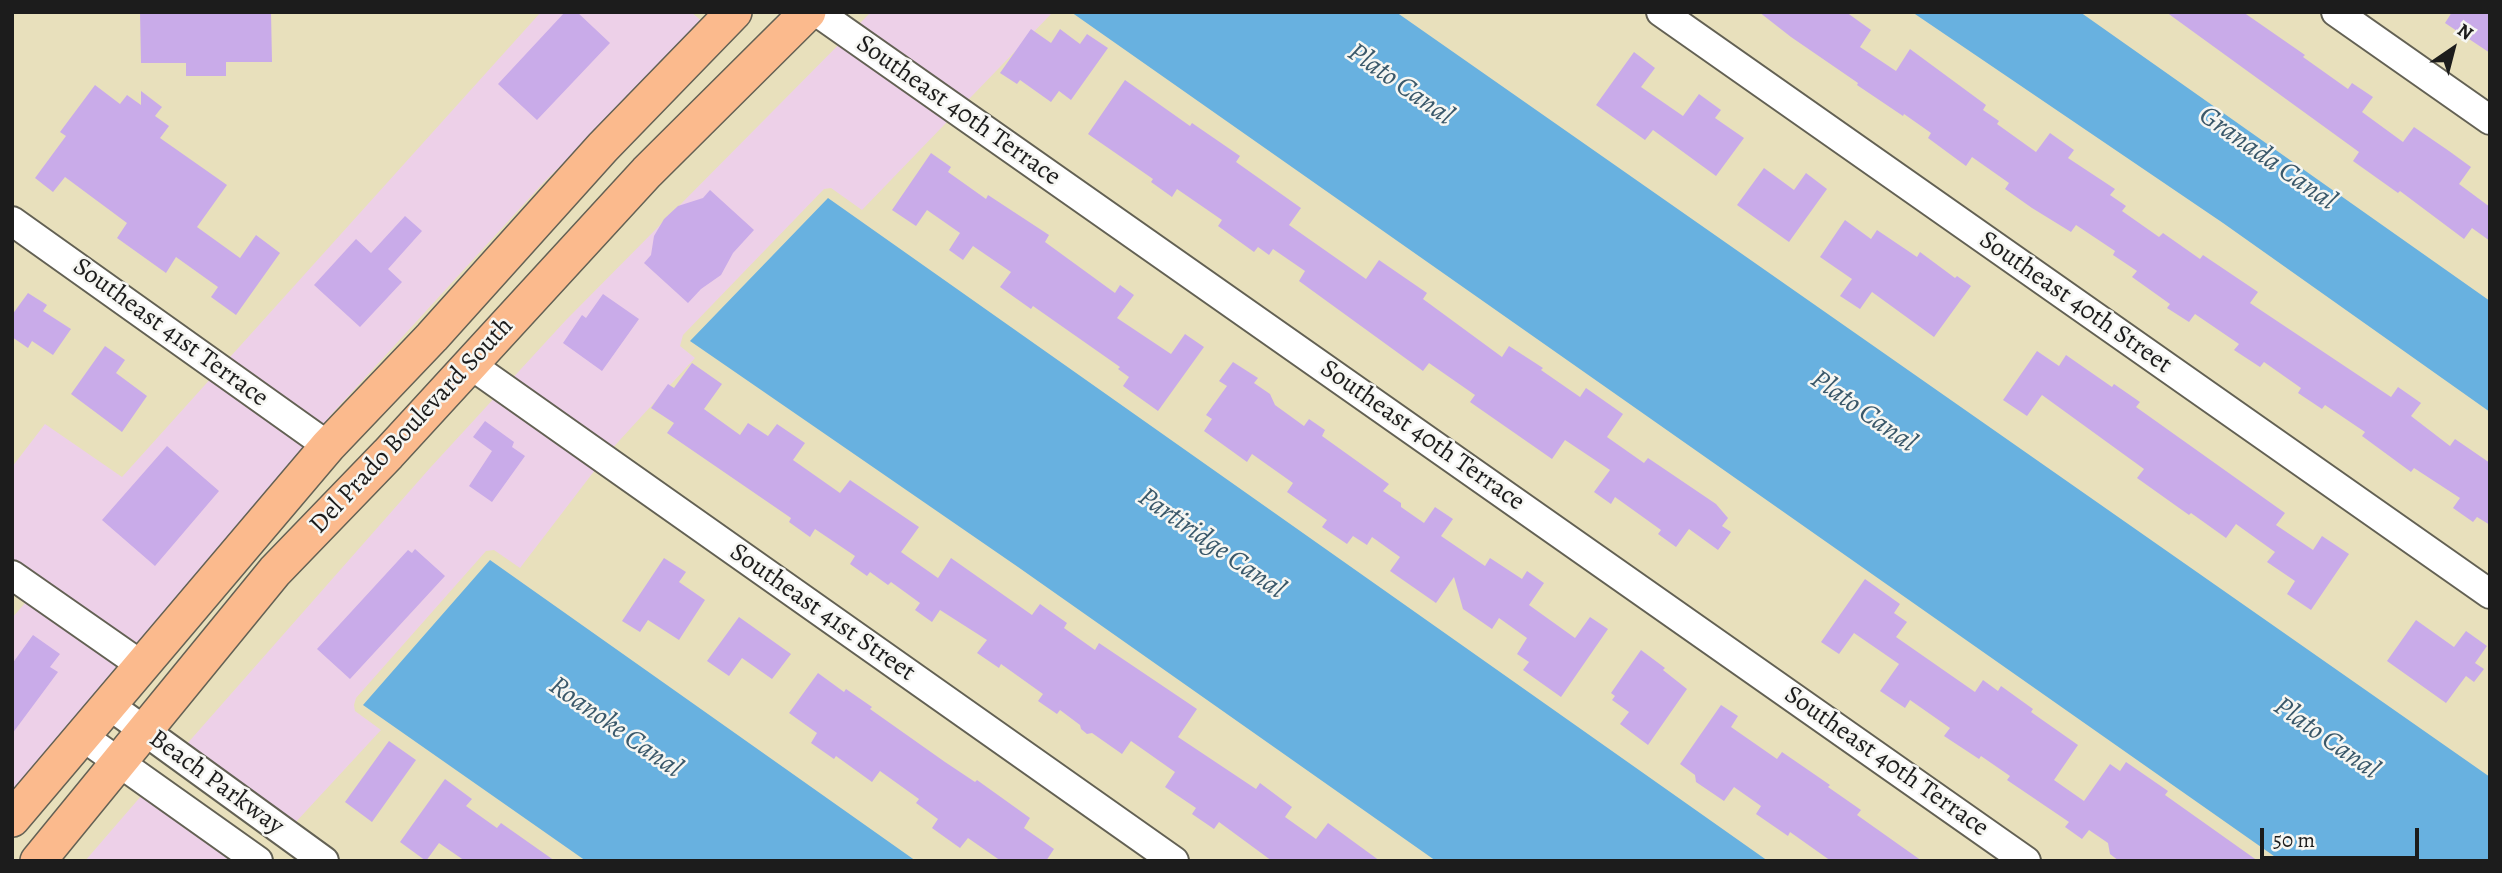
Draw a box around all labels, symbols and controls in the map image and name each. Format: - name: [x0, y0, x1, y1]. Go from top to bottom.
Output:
- north arrow: [2418, 14, 2488, 84]
- text: N: [2452, 17, 2478, 46]
- street label: Southeast 40th Terrace: [850, 29, 1066, 193]
- water label: Plato Canal: [1341, 36, 1459, 134]
- water label: Granada Canal: [2192, 99, 2342, 219]
- street label: Southeast 40th Street: [1973, 225, 2177, 381]
- street label: Southeast 41st Terrace: [66, 252, 274, 414]
- street label: Del Prado Boulevard South: [304, 311, 520, 541]
- street label: Southeast 40th Terrace: [1314, 354, 1530, 518]
- water label: Plato Canal: [1804, 363, 1922, 461]
- water label: Partiridge Canal: [1131, 481, 1291, 607]
- street label: Southeast 41st Street: [723, 537, 921, 689]
- water label: Roanoke Canal: [542, 670, 688, 786]
- street label: Southeast 40th Terrace: [1778, 680, 1994, 844]
- water label: Plato Canal: [2267, 690, 2385, 788]
- street label: Beach Parkway: [143, 724, 289, 842]
- scale bar: [2264, 814, 2423, 858]
- text: 50 m: [2273, 826, 2315, 854]

